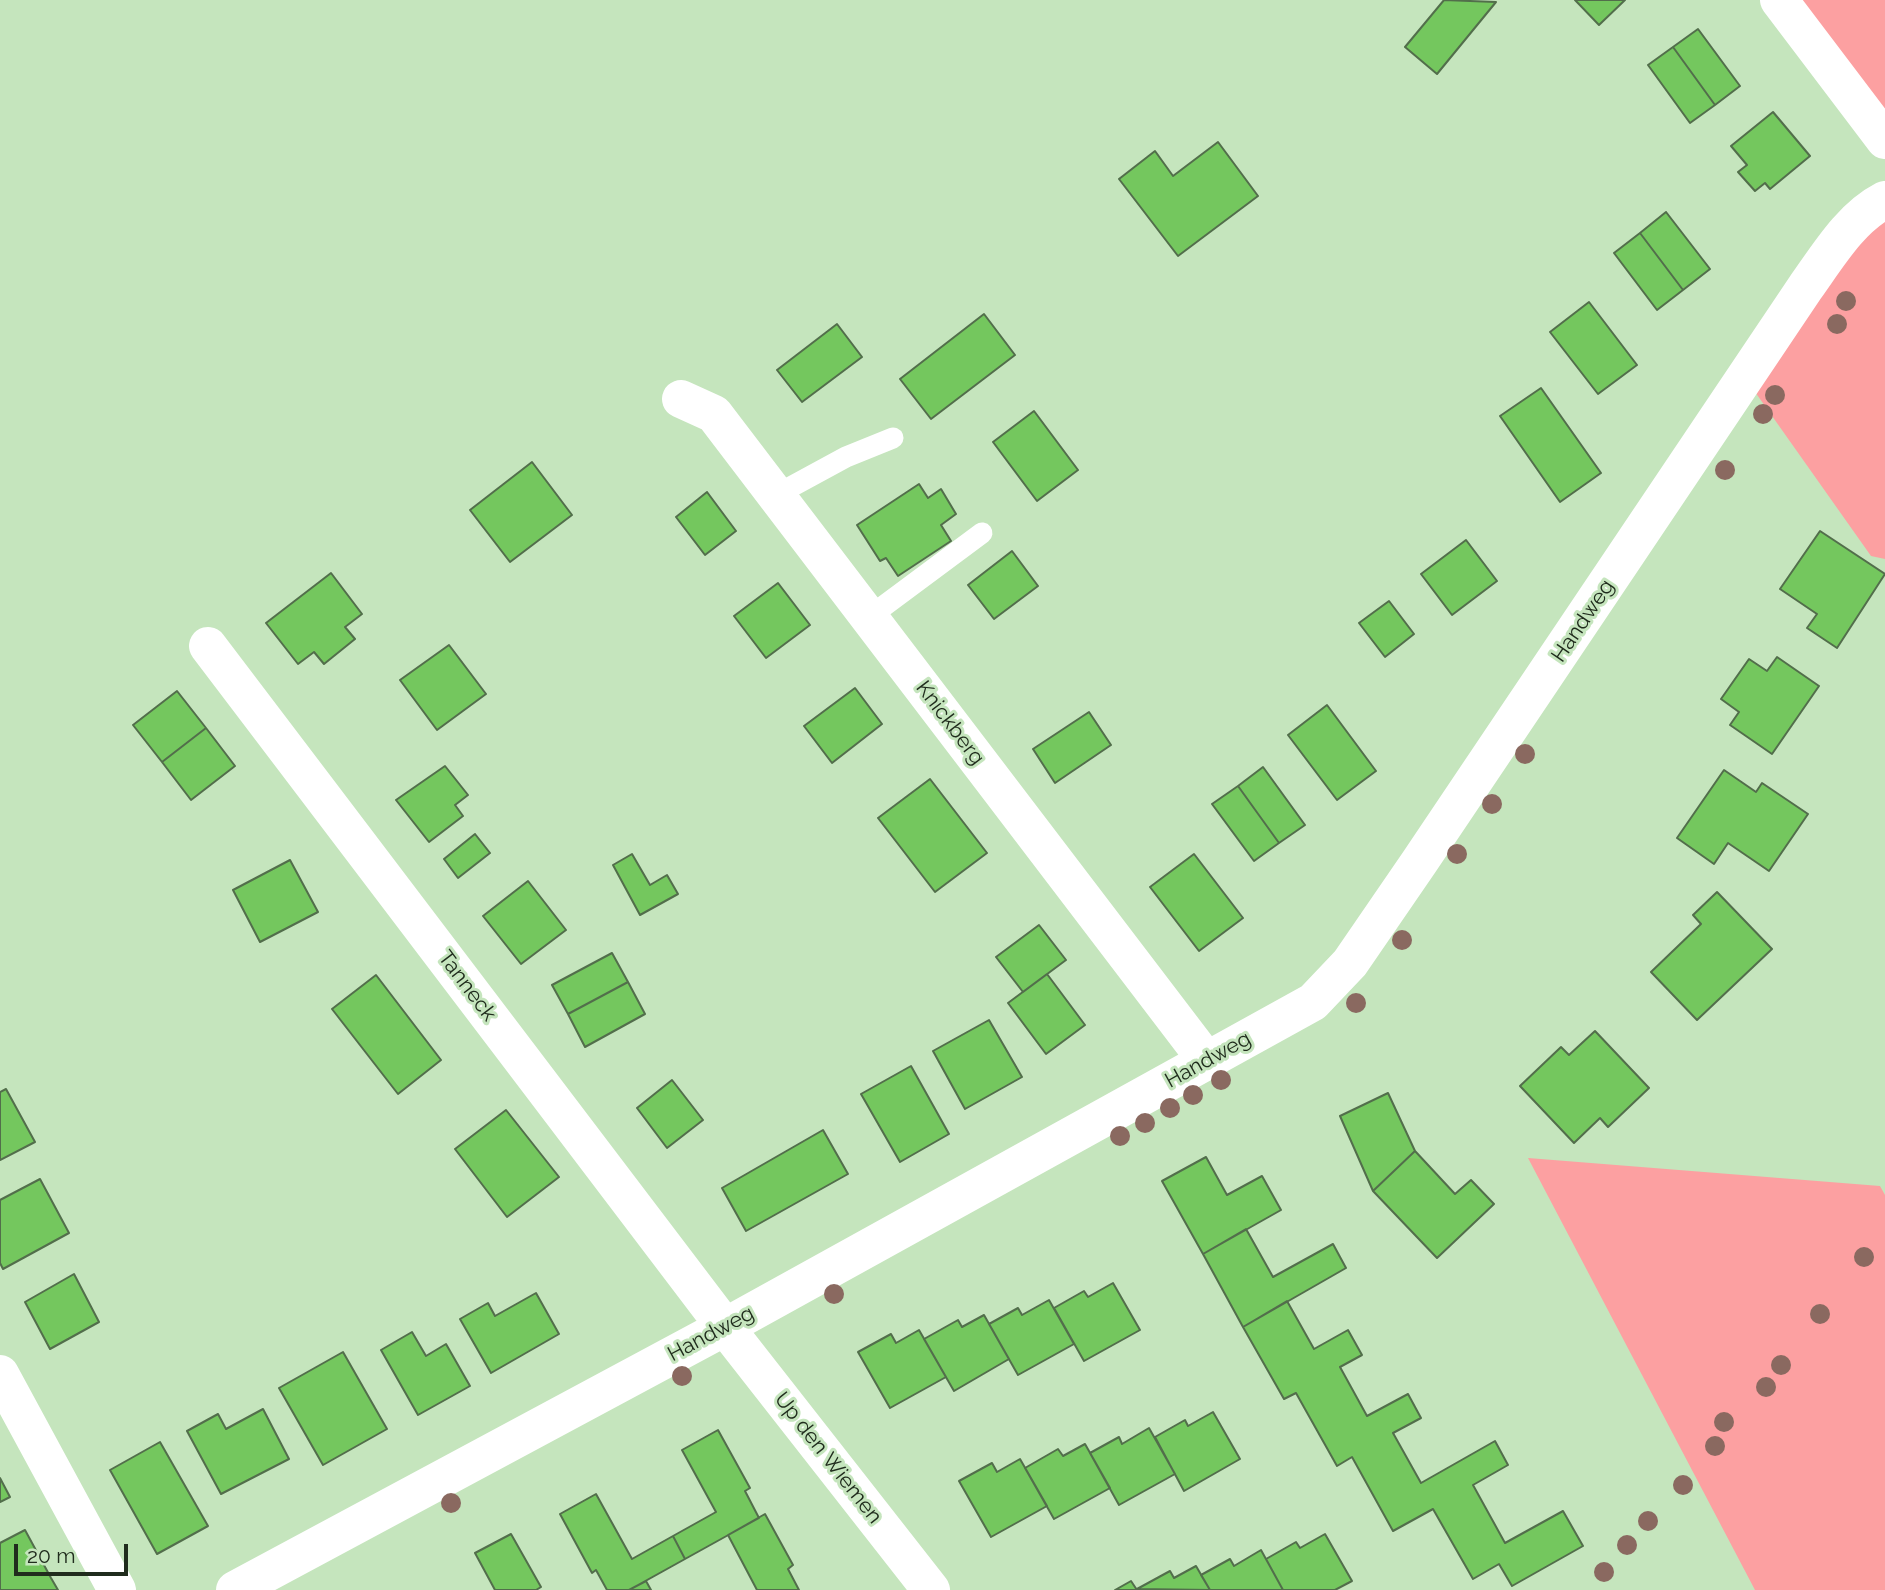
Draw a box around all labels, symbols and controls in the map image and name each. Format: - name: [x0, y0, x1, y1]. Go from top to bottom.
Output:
- street label: Handweg: [1546, 575, 1620, 667]
- street label: Knickberg: [910, 676, 990, 770]
- street label: Tanneck: [432, 946, 502, 1026]
- street label: Handweg: [1161, 1026, 1255, 1094]
- street label: Handweg: [664, 1301, 758, 1367]
- street label: Up den Wiemen: [769, 1387, 887, 1529]
- scale bar: [18, 1530, 131, 1574]
- text: 20 m: [27, 1543, 75, 1568]

